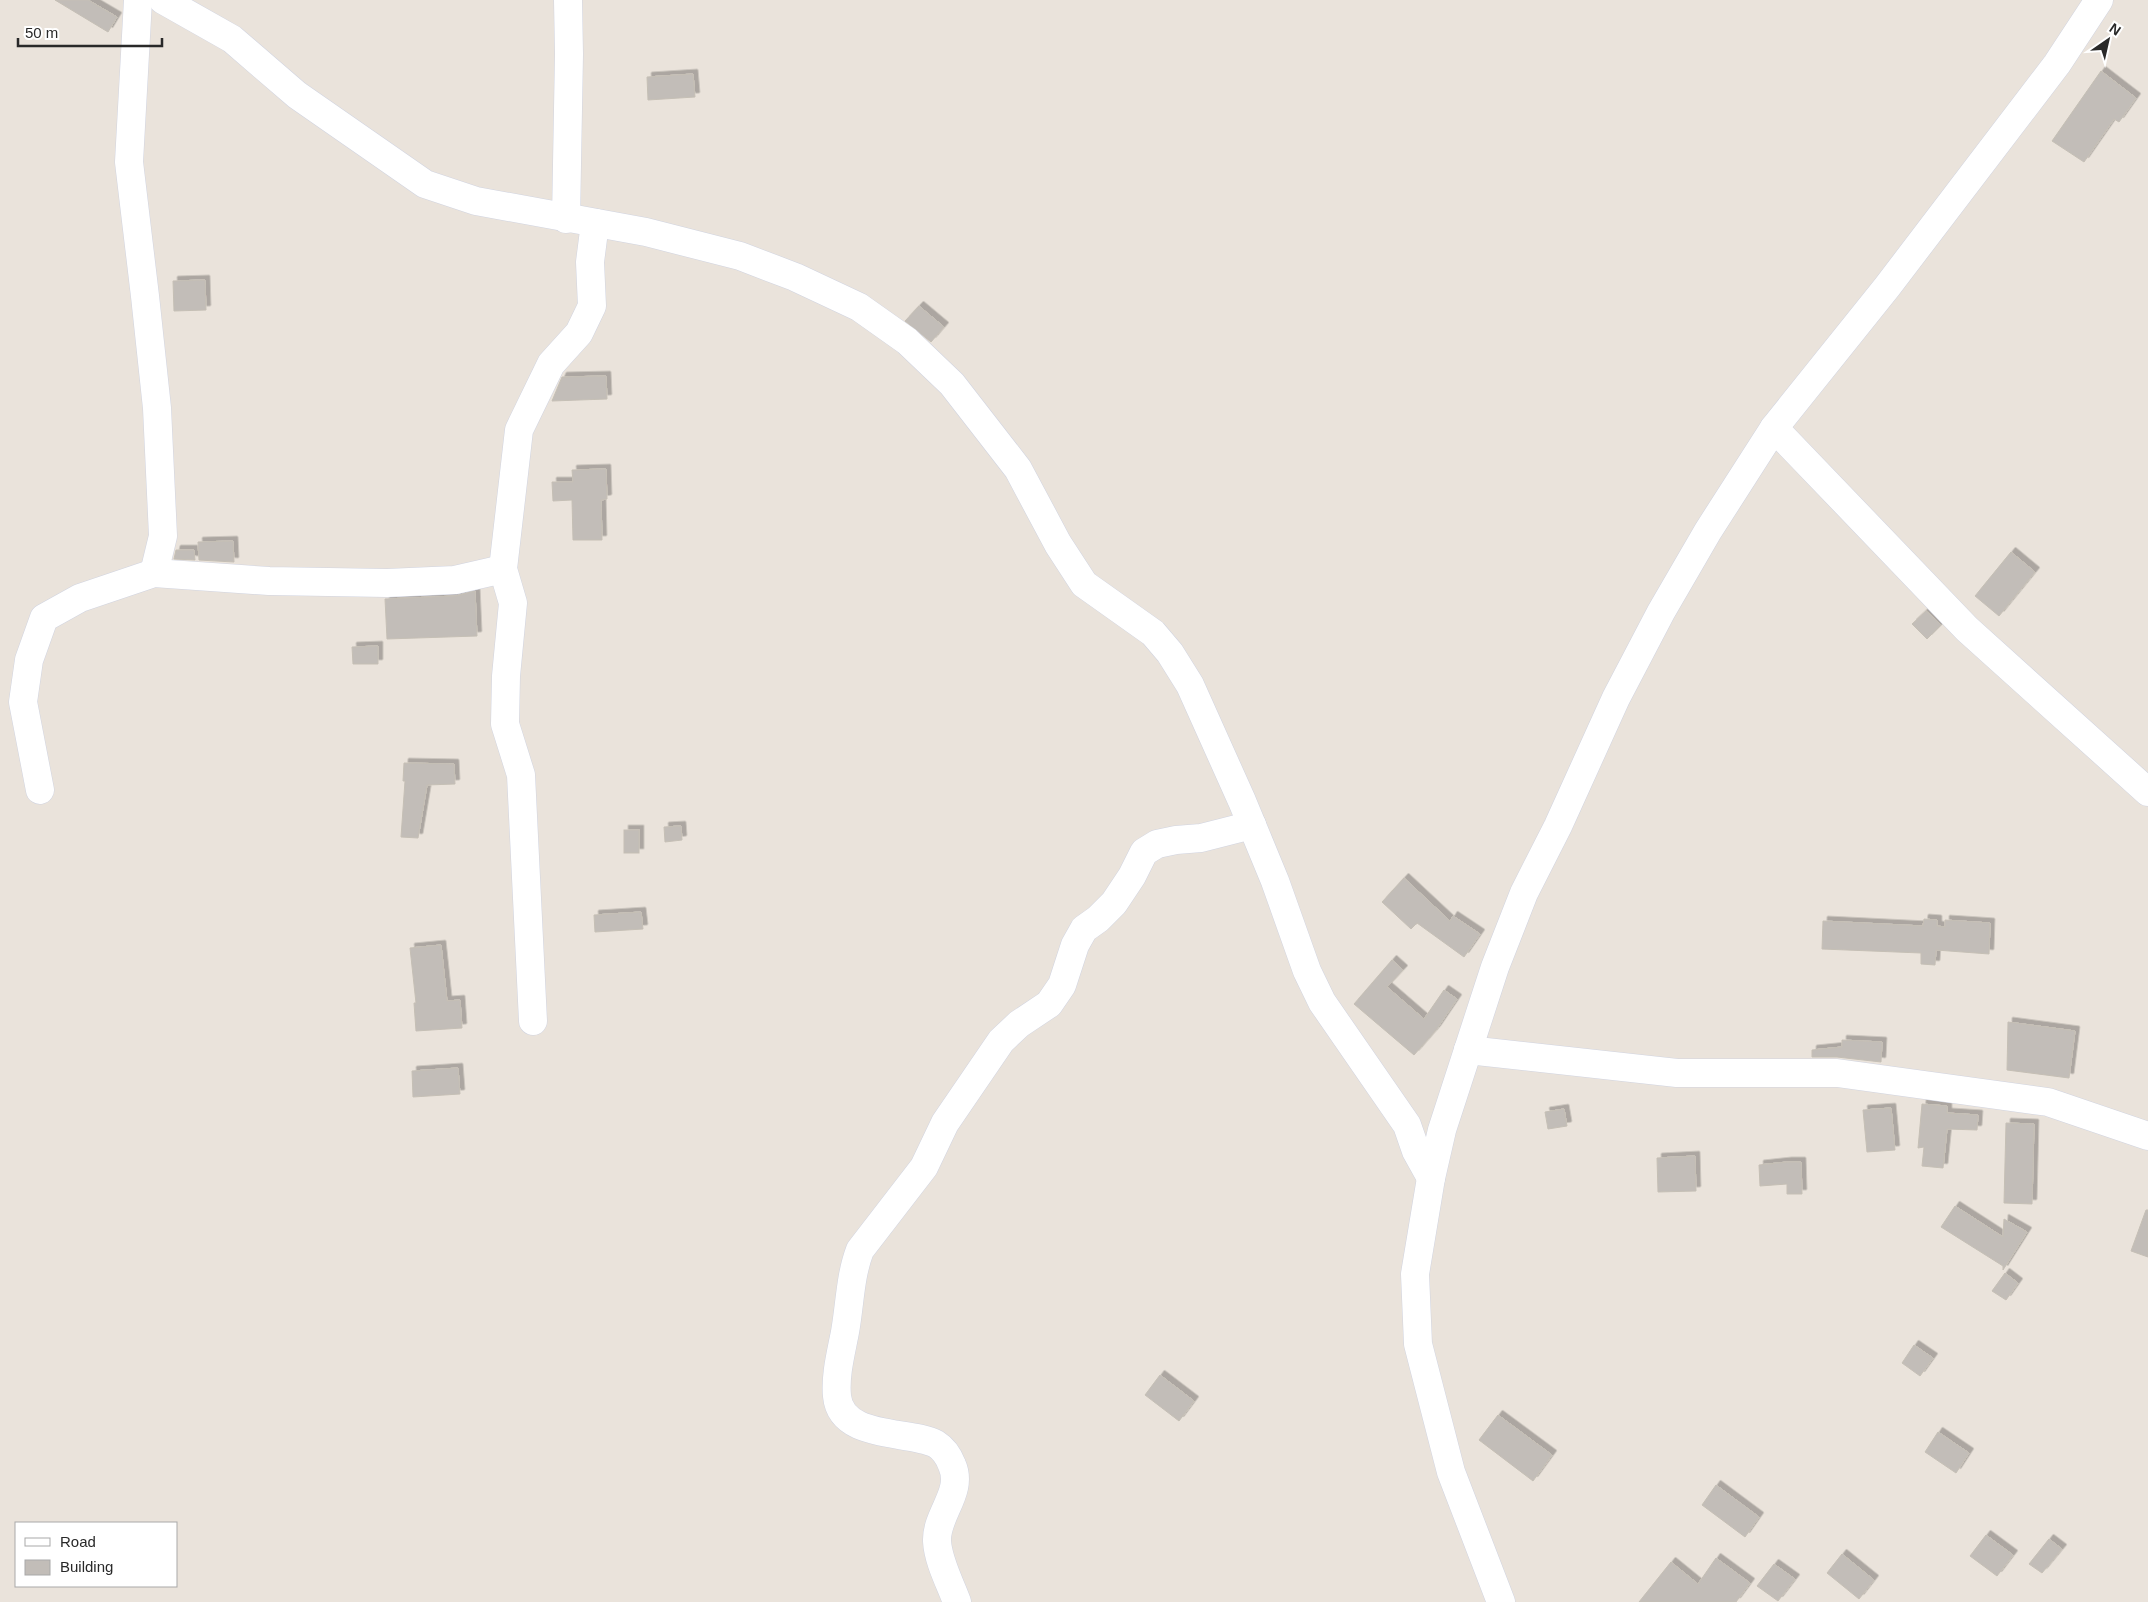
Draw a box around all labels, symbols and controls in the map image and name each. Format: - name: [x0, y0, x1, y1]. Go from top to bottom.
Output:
- scale bar: [18, 15, 161, 47]
- north arrow: [2083, 15, 2133, 65]
- text: N: [2107, 20, 2124, 39]
- text: 50 m: [25, 24, 58, 41]
- legend: [15, 1522, 178, 1587]
- text: Road: [60, 1533, 96, 1550]
- text: Building: [60, 1558, 113, 1575]

